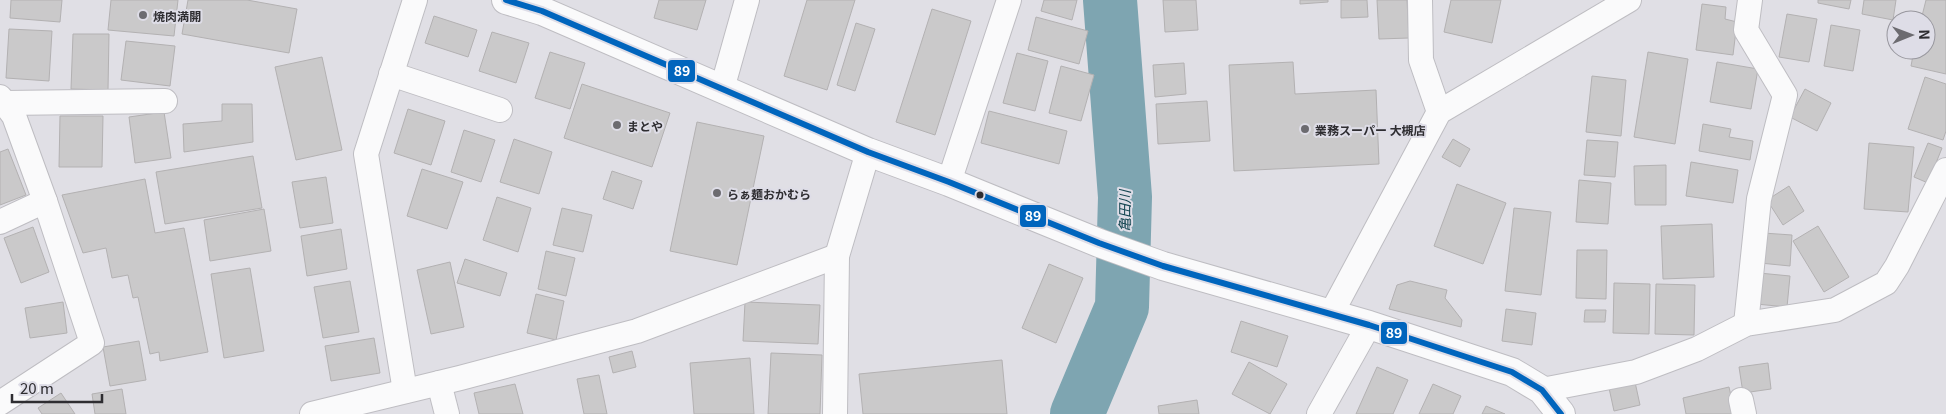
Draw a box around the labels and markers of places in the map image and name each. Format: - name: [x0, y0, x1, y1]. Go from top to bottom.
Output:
- place label: 焼肉満開: [153, 7, 201, 24]
- marker: 焼肉満開: [137, 9, 149, 21]
- place label: まとや: [627, 117, 663, 134]
- marker: まとや: [611, 119, 623, 131]
- place label: 業務スーパー 大槻店: [1315, 121, 1426, 138]
- marker: 業務スーパー 大槻店: [1299, 123, 1311, 135]
- place label: らぁ麺おかむら: [727, 185, 811, 202]
- marker: らぁ麺おかむら: [711, 187, 723, 199]
- unlabelled marker: [975, 190, 985, 200]

